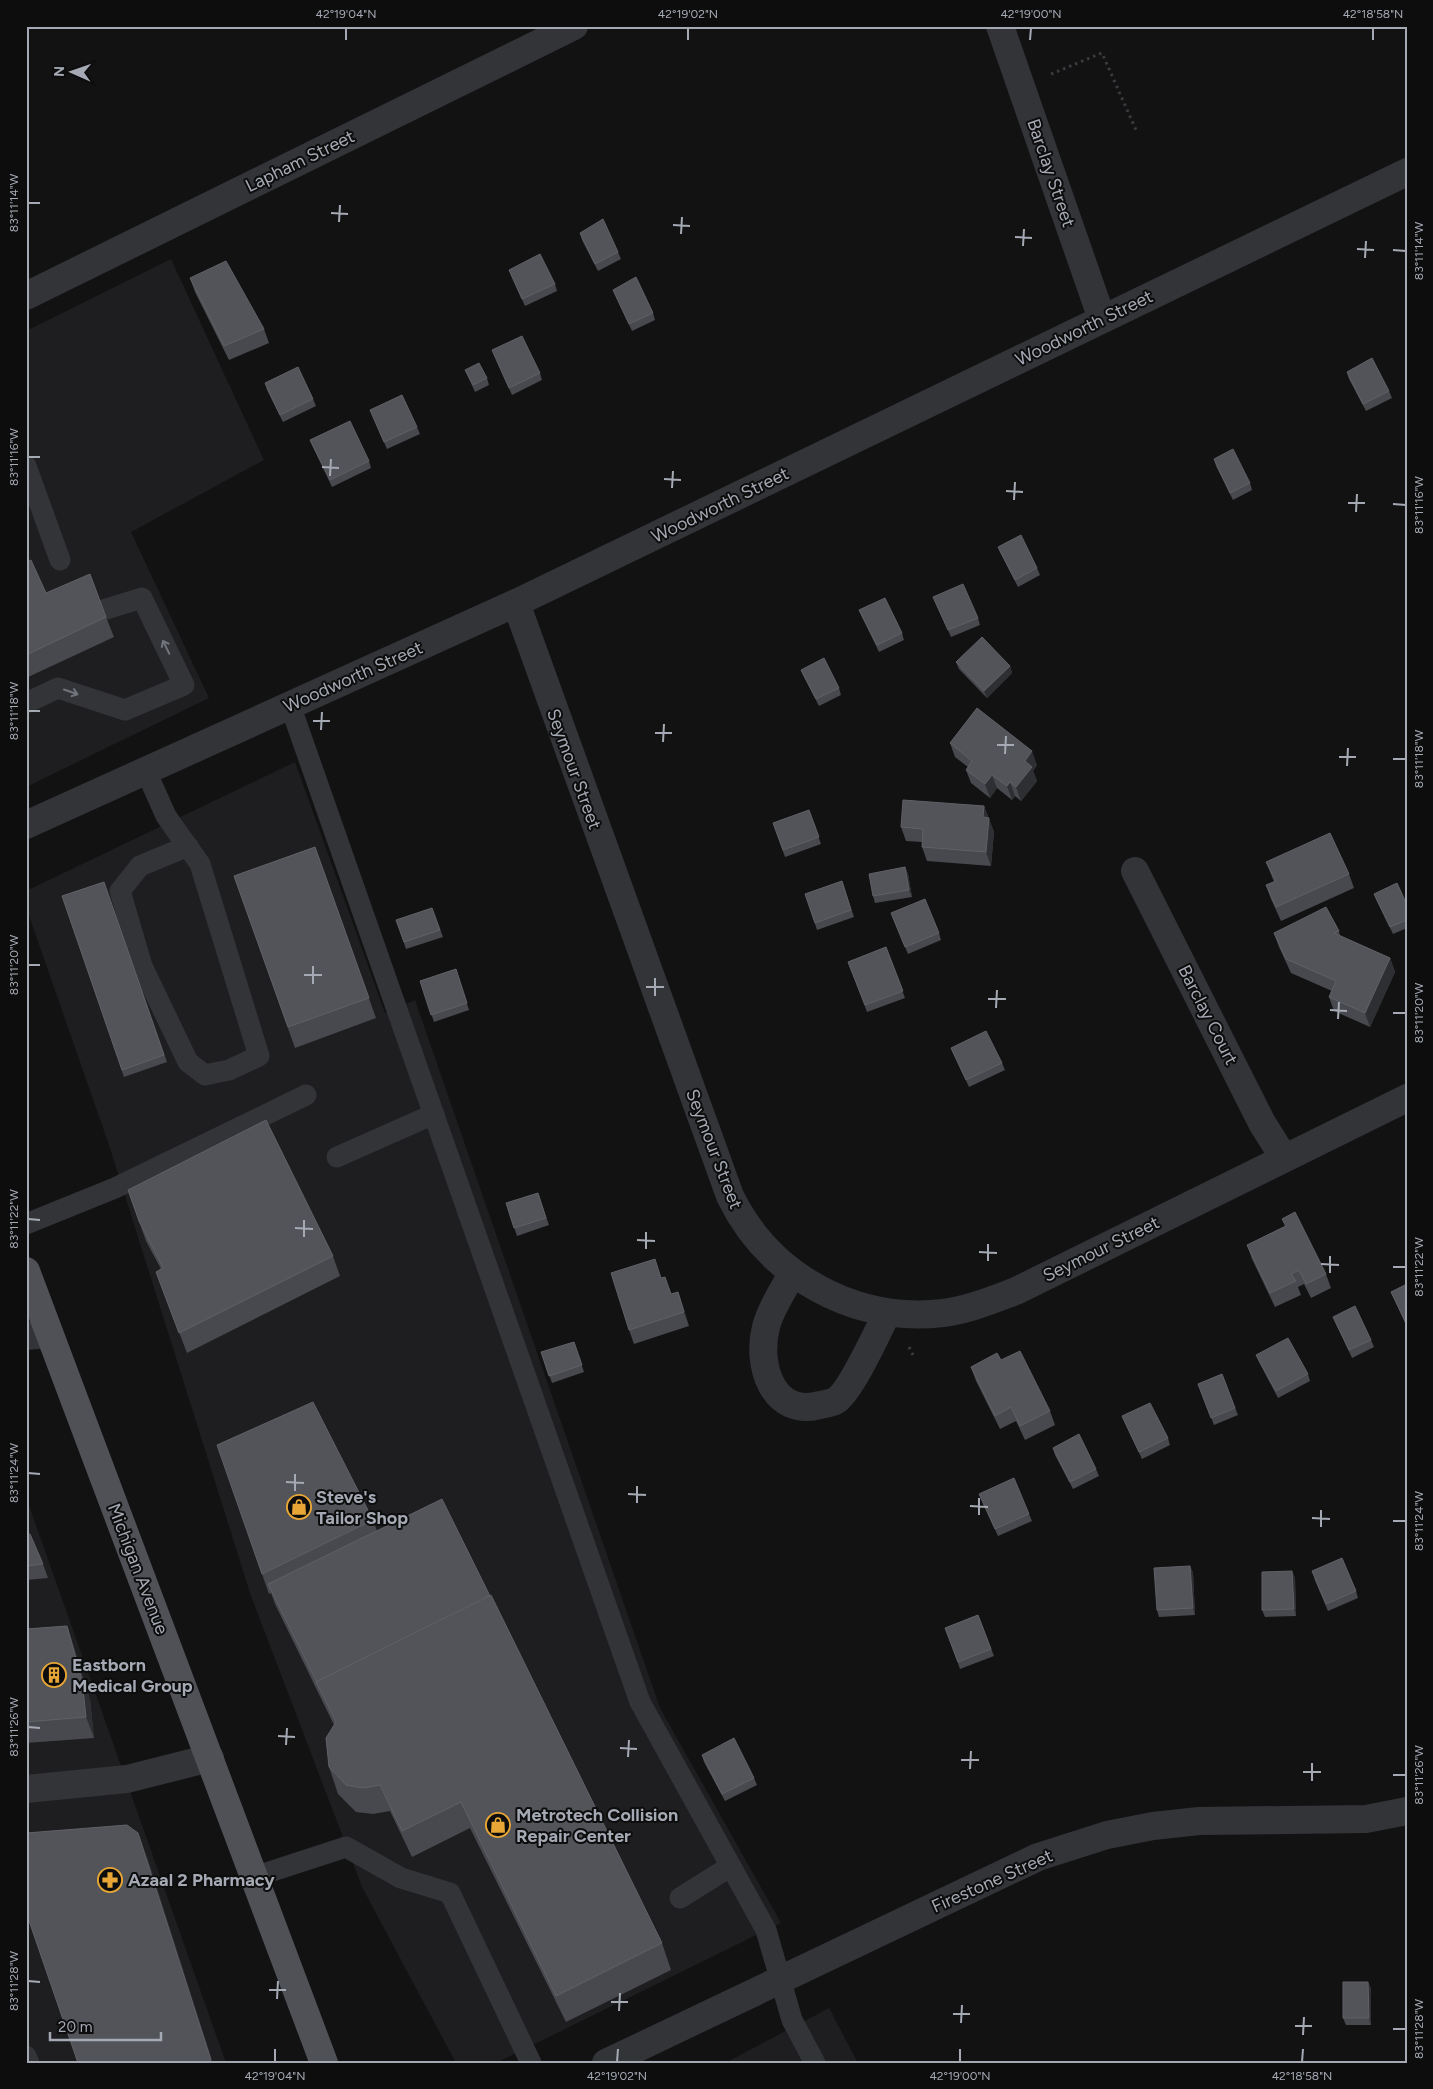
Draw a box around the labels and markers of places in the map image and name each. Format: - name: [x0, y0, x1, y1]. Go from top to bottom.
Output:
- place label: Steve's Tailor Shop: [316, 1486, 408, 1529]
- shop icon: Steve's Tailor Shop: [286, 1494, 312, 1520]
- place label: Eastborn Medical Group: [72, 1654, 193, 1697]
- building icon: Eastborn Medical Group: [41, 1662, 67, 1688]
- place label: Metrotech Collision Repair Center: [516, 1804, 678, 1847]
- shop icon: Metrotech Collision Repair Center: [485, 1812, 511, 1838]
- pharmacy icon: Azaal 2 Pharmacy: [97, 1867, 123, 1893]
- place label: Azaal 2 Pharmacy: [128, 1869, 275, 1891]

